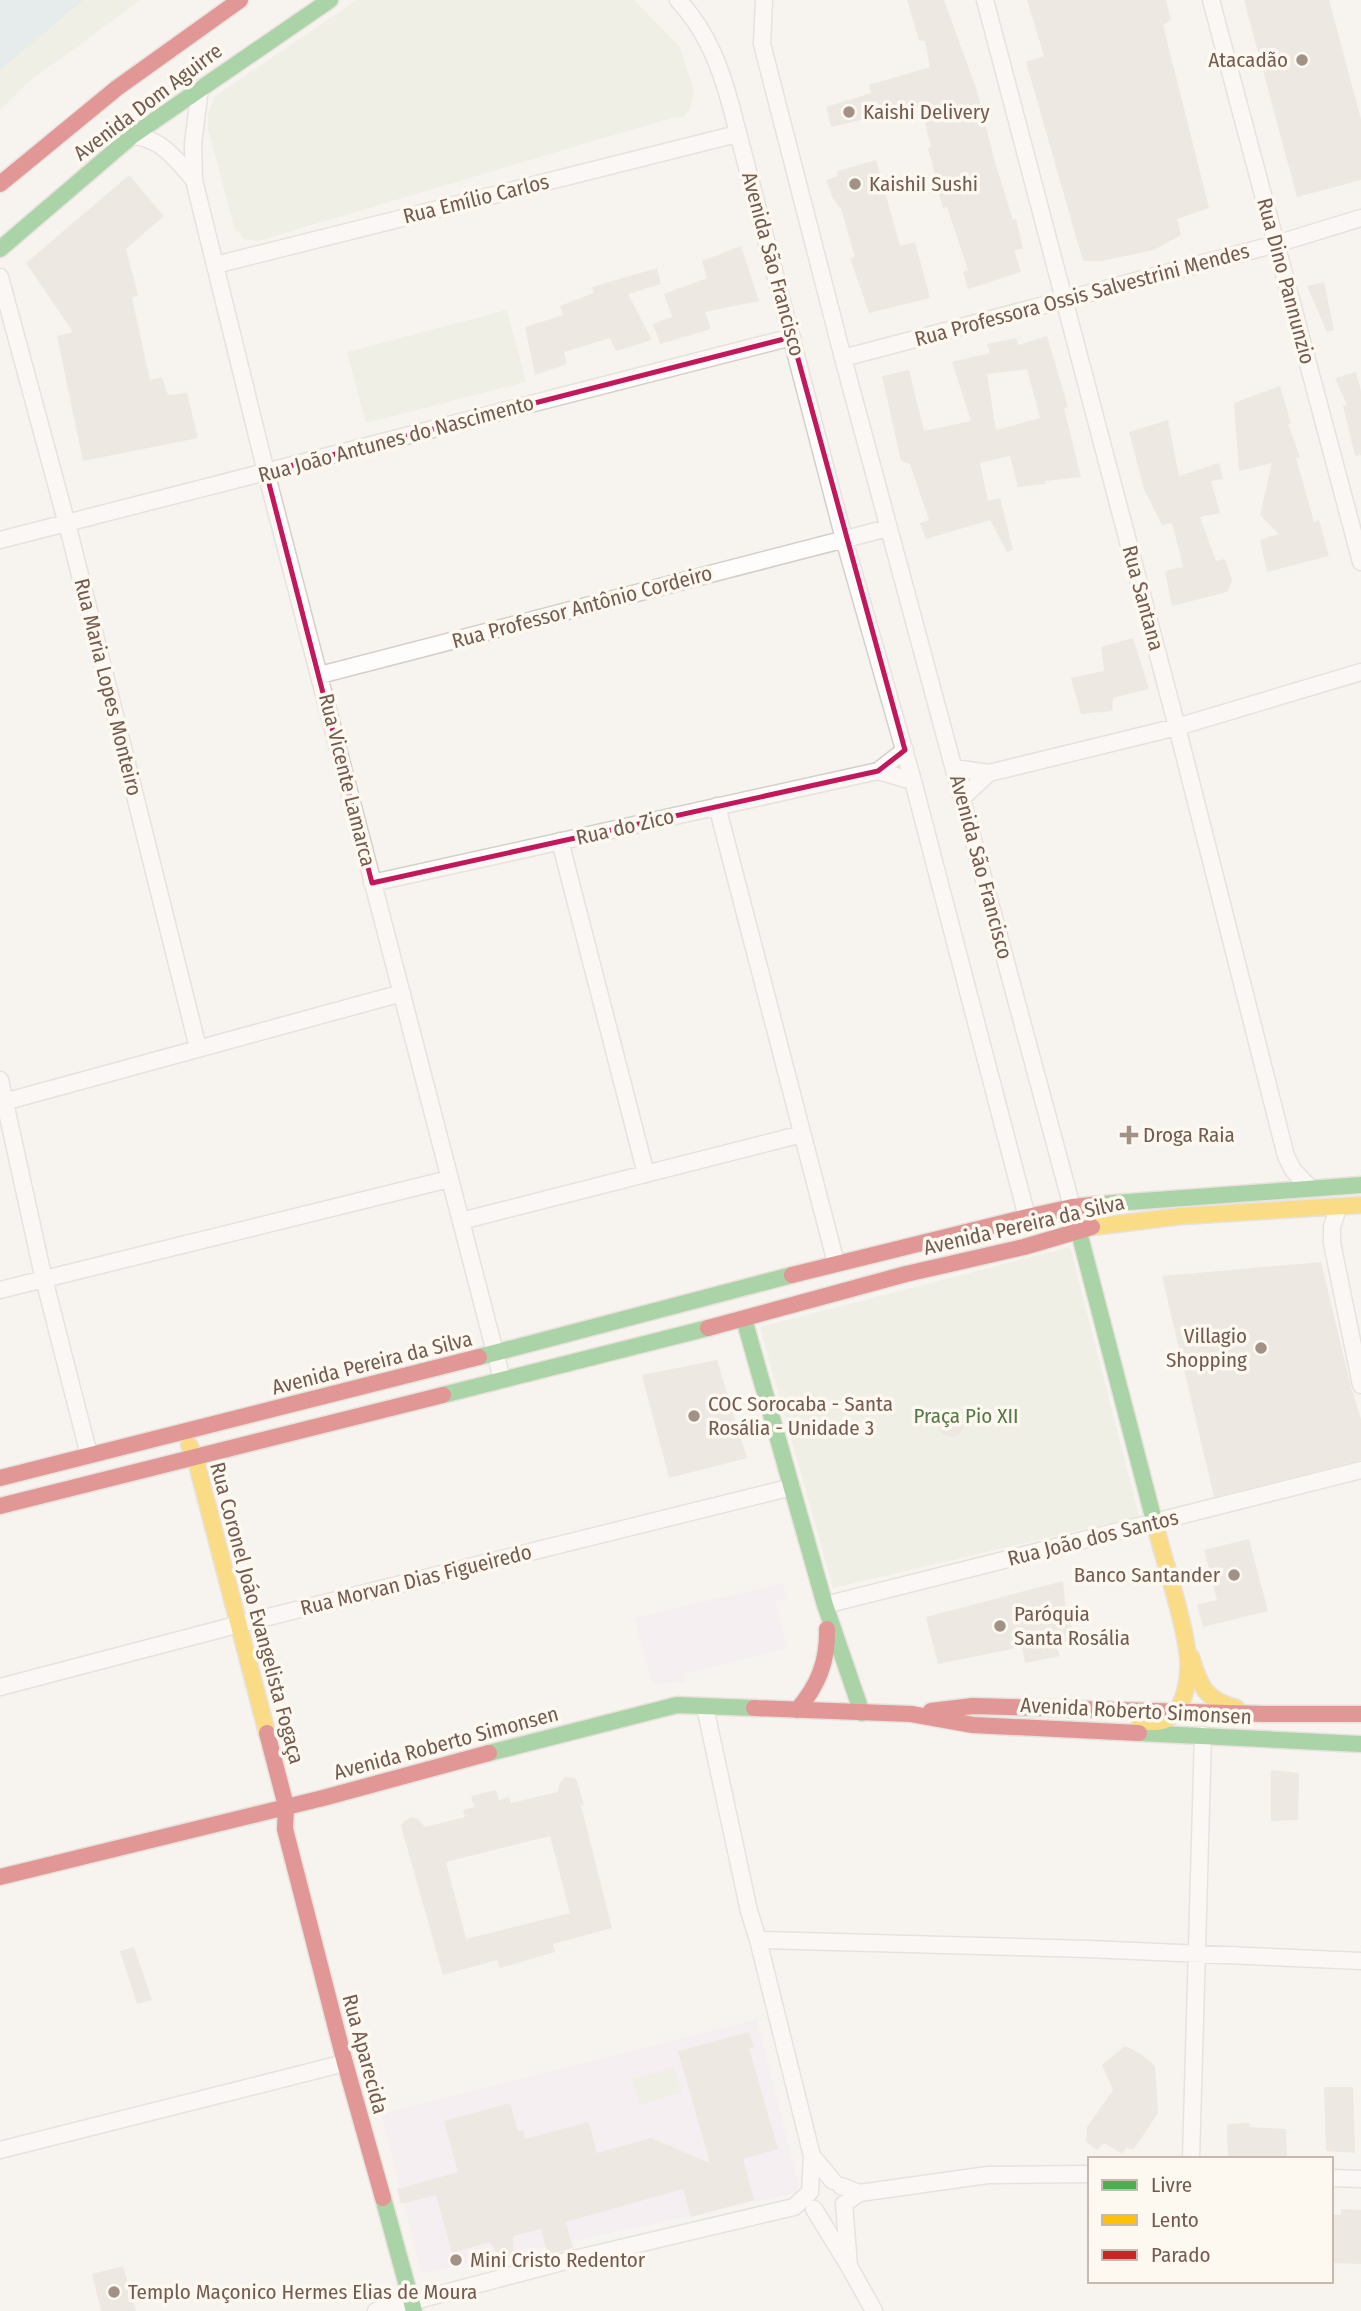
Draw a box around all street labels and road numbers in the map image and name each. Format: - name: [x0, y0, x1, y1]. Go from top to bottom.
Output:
- street label: Avenida Dom Aguirre: [69, 38, 227, 166]
- street label: Rua Emílio Carlos: [400, 168, 552, 230]
- street label: Avenida São Francisco: [736, 169, 810, 359]
- street label: Rua Dino Pannunzio: [1251, 195, 1321, 367]
- street label: Rua Professora Ossis Salvestrini Mendes: [912, 238, 1252, 352]
- street label: Rua João Antunes do Nascimento: [255, 390, 537, 488]
- street label: Rua Santana: [1116, 543, 1170, 653]
- street label: Rua Professor Antônio Cordeiro: [449, 560, 715, 654]
- street label: Rua Maria Lopes Monteiro: [68, 576, 148, 798]
- street label: Rua Vicente Lamarca: [313, 691, 381, 869]
- street label: Avenida São Francisco: [944, 772, 1018, 962]
- street label: Rua do Zico: [573, 803, 677, 851]
- street label: Avenida Pereira da Silva: [921, 1189, 1127, 1261]
- street label: Avenida Pereira da Silva: [269, 1326, 475, 1400]
- street label: Rua Coronel Joáo Evangelista Fogaça: [204, 1459, 310, 1767]
- street label: Rua João dos Santos: [1005, 1504, 1181, 1572]
- street label: Rua Morvan Dias Figueiredo: [298, 1539, 534, 1621]
- street label: Avenida Roberto Simonsen: [1020, 1692, 1252, 1730]
- street label: Avenida Roberto Simonsen: [331, 1700, 561, 1786]
- street label: Rua Aparecida: [337, 1991, 393, 2117]

